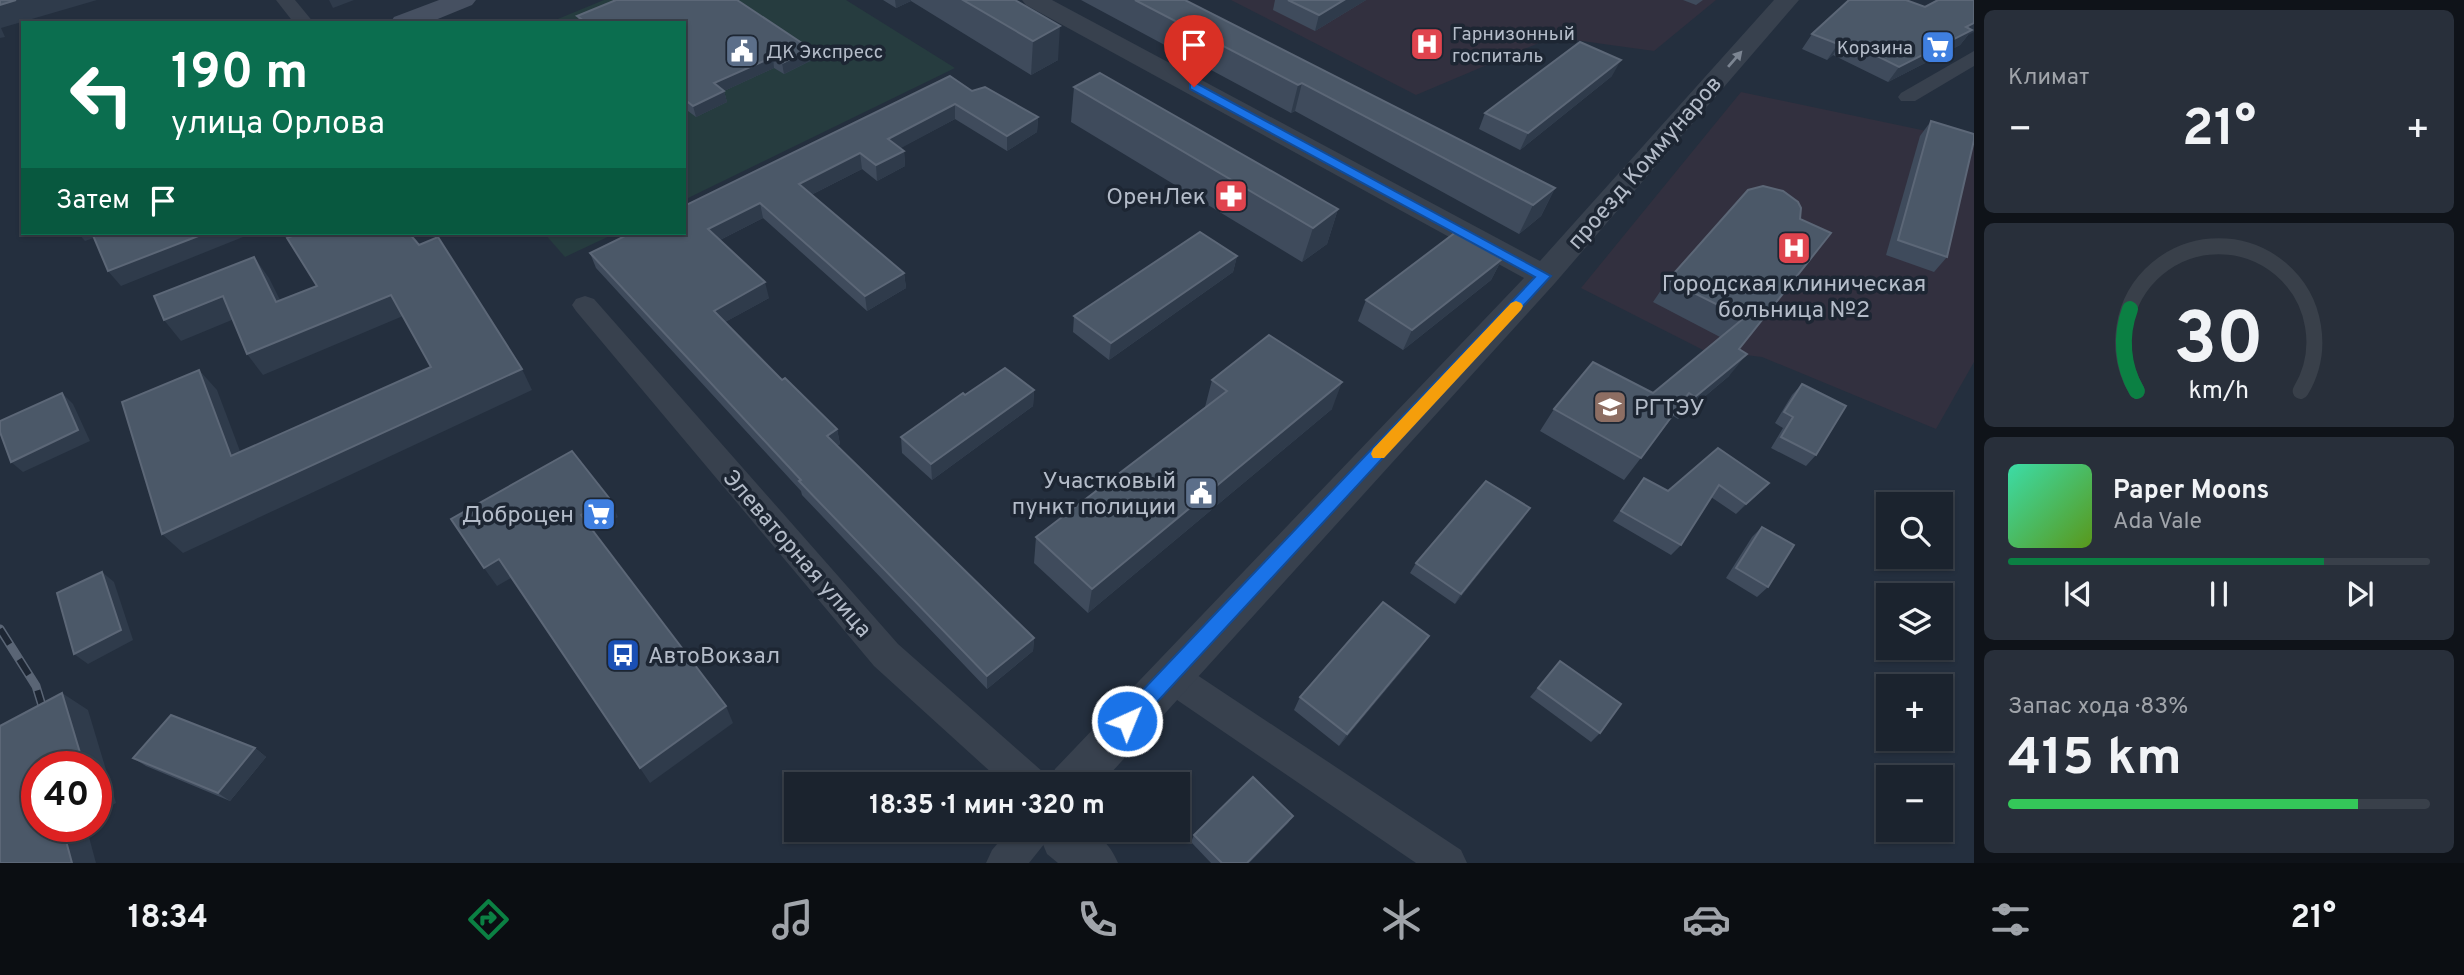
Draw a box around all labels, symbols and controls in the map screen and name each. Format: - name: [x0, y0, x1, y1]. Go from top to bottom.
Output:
- pin: [1164, 15, 1224, 87]
- place label: Гарнизонный госпиталь: [1452, 23, 1575, 69]
- hospital icon: Гарнизонный госпиталь: [1408, 25, 1446, 63]
- icon: arrive: [1175, 26, 1213, 64]
- supermarket icon: Корзина: [1919, 28, 1957, 66]
- public building icon: ДК Экспресс: [723, 32, 761, 70]
- place label: Корзина: [1837, 37, 1913, 61]
- place label: ДК Экспресс: [766, 41, 883, 65]
- text: 190 m: [171, 44, 308, 106]
- icon: left: [56, 49, 147, 140]
- one-way arrow: [1727, 50, 1743, 68]
- text: Климат: [2008, 64, 2089, 93]
- street label: проезд Коммунаров: [1562, 71, 1729, 257]
- text: 21°: [2182, 98, 2256, 164]
- text: улица Орлова: [171, 105, 385, 145]
- text: −: [2008, 107, 2033, 156]
- text: +: [2405, 107, 2430, 156]
- pharmacy icon: ОренЛек: [1212, 177, 1250, 215]
- icon: arrive: [144, 182, 182, 220]
- place label: ОренЛек: [1106, 184, 1206, 213]
- text: Затем: [56, 185, 130, 218]
- hospital icon: Городская клиническая больница №2: [1775, 229, 1813, 267]
- place label: Городская клиническая больница №2: [1662, 271, 1926, 326]
- text: 30: [2174, 297, 2264, 389]
- text: km/h: [2189, 376, 2249, 408]
- school or university icon: РГТЭУ: [1591, 388, 1629, 426]
- place label: РГТЭУ: [1634, 395, 1705, 424]
- street label: Элеваторная улица: [715, 465, 877, 645]
- place label: Участковый пункт полиции: [1012, 468, 1176, 523]
- public building icon: Участковый пункт полиции: [1182, 474, 1220, 512]
- text: Paper Moons: [2113, 475, 2269, 508]
- map controls: [1876, 492, 1953, 842]
- button: search: [1876, 492, 1953, 569]
- supermarket icon: Доброцен: [580, 495, 618, 533]
- place label: Доброцен: [462, 502, 574, 531]
- text: Ada Vale: [2113, 508, 2202, 537]
- icon: previous: [2059, 575, 2097, 613]
- icon: pause: [2200, 575, 2238, 613]
- icon: next: [2341, 575, 2379, 613]
- button: layers: [1876, 583, 1953, 660]
- bus stop icon: АвтоВокзал: [604, 636, 642, 674]
- place label: АвтоВокзал: [648, 643, 780, 672]
- button: +: [1876, 674, 1953, 751]
- position arrow: [1090, 684, 1164, 758]
- text: Запас хода · 83%: [2008, 693, 2188, 722]
- text: 415 km: [2008, 727, 2182, 793]
- speed limit sign: 40: [21, 751, 112, 842]
- button: −: [1876, 765, 1953, 842]
- text: 18:35 · 1 мин · 320 m: [869, 790, 1105, 823]
- icon: directions: [464, 895, 513, 944]
- icon: music: [768, 895, 817, 944]
- icon: phone: [1073, 895, 1122, 944]
- icon: climate: [1377, 895, 1426, 944]
- icon: car: [1682, 895, 1731, 944]
- icon: filters: [1986, 895, 2035, 944]
- text: 18:34: [128, 899, 208, 939]
- text: 21°: [2290, 899, 2336, 939]

